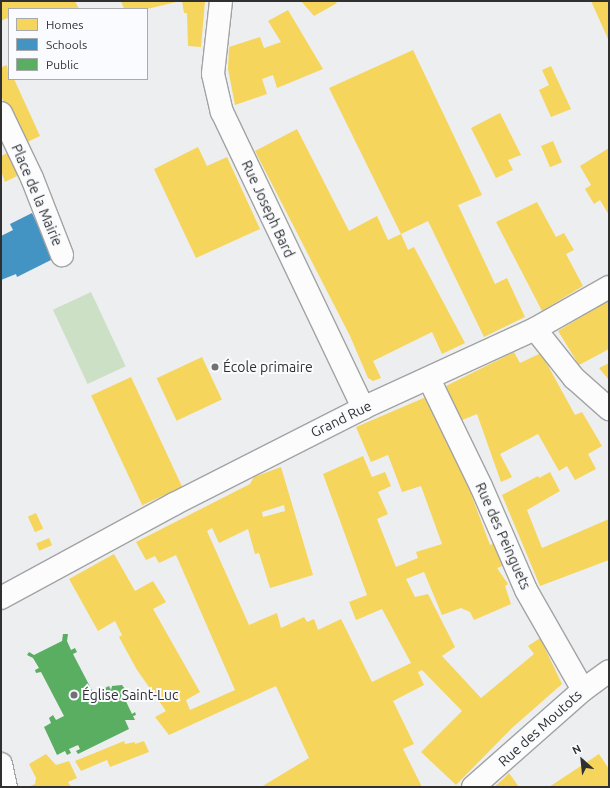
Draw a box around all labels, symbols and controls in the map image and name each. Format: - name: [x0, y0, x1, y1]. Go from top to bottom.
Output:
- legend: [8, 8, 148, 80]
- text: Homes: [46, 18, 84, 31]
- text: Schools: [46, 38, 87, 51]
- text: Public: [46, 58, 79, 71]
- street label: Place de la Mairie: [8, 142, 66, 248]
- street label: Rue Joseph Bard: [238, 158, 298, 260]
- place label: École primaire: [223, 359, 313, 375]
- marker: École primaire: [210, 362, 220, 372]
- street label: Grand Rue: [308, 397, 374, 441]
- street label: Rue des Peinguets: [472, 480, 534, 592]
- street label: Rue des Moutots: [495, 686, 585, 770]
- place label: Église Saint-Luc: [82, 687, 179, 703]
- marker: Église Saint-Luc: [69, 690, 79, 700]
- north arrow: [562, 740, 602, 780]
- text: N: [570, 742, 583, 757]

